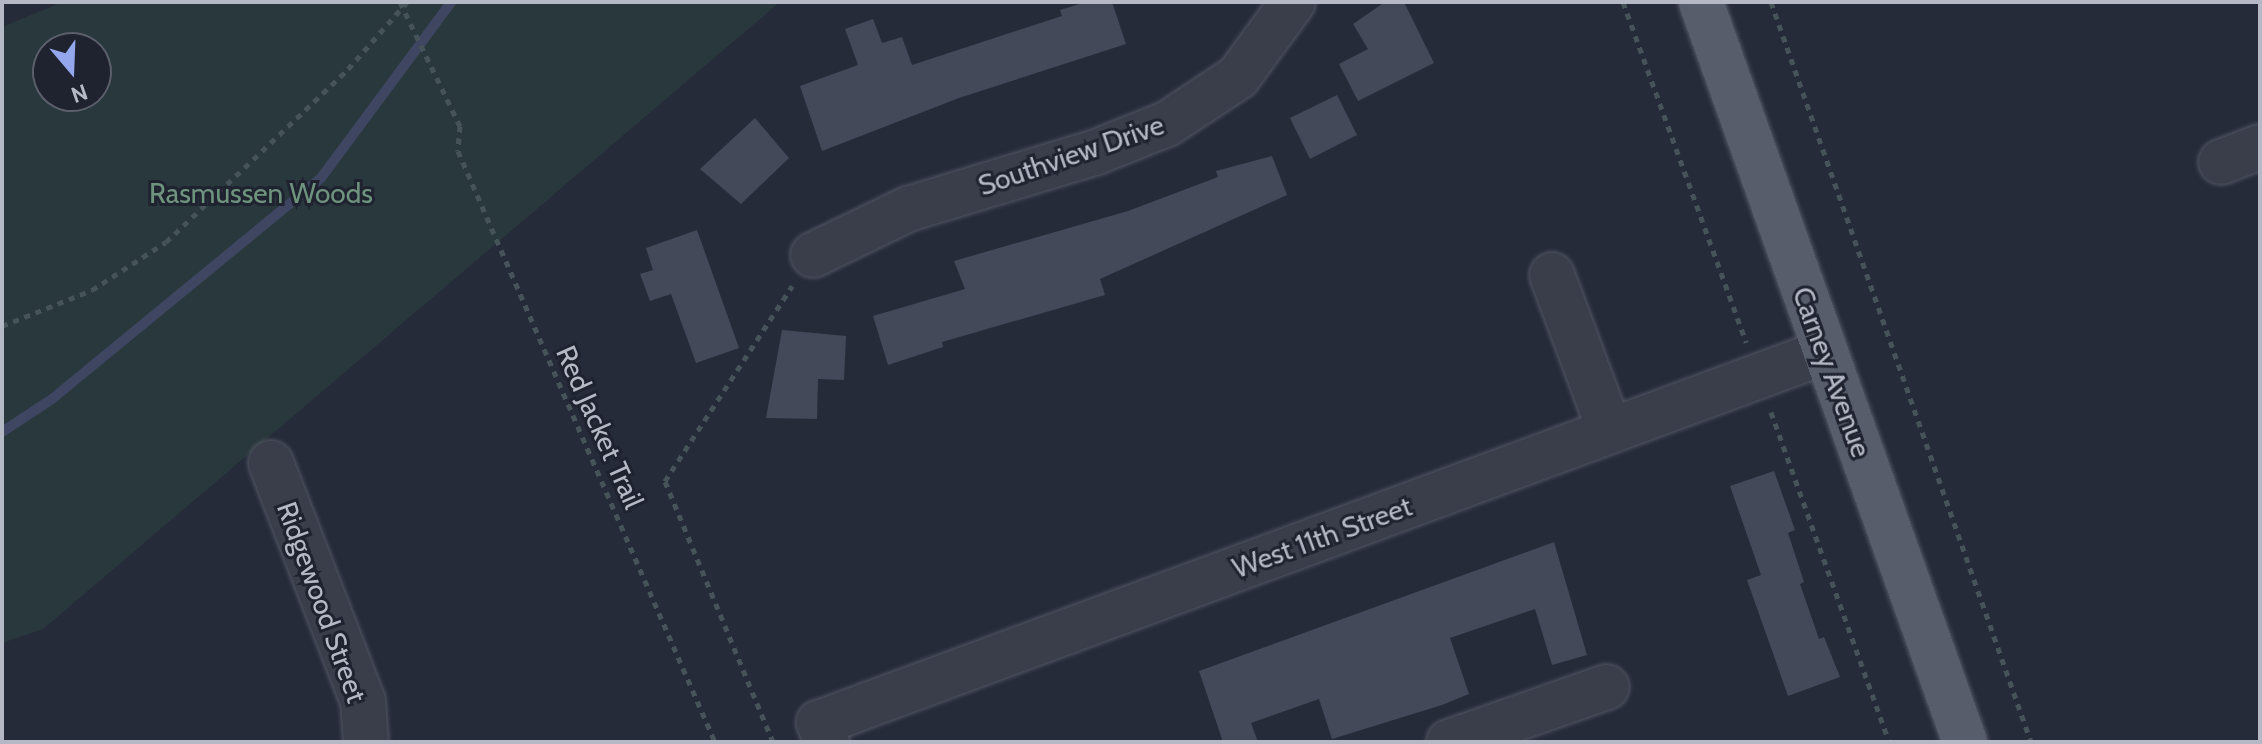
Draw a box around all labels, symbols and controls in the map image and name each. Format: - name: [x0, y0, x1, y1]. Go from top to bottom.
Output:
- north arrow: [32, 32, 112, 112]
- text: N: [68, 78, 91, 109]
- street label: Southview Drive: [974, 108, 1168, 202]
- park label: Rasmussen Woods: [149, 176, 373, 210]
- street label: Carney Avenue: [1786, 282, 1878, 462]
- street label: Red Jacket Trail: [549, 340, 651, 514]
- street label: West 11th Street: [1228, 489, 1416, 585]
- street label: Ridgewood Street: [270, 497, 374, 707]

